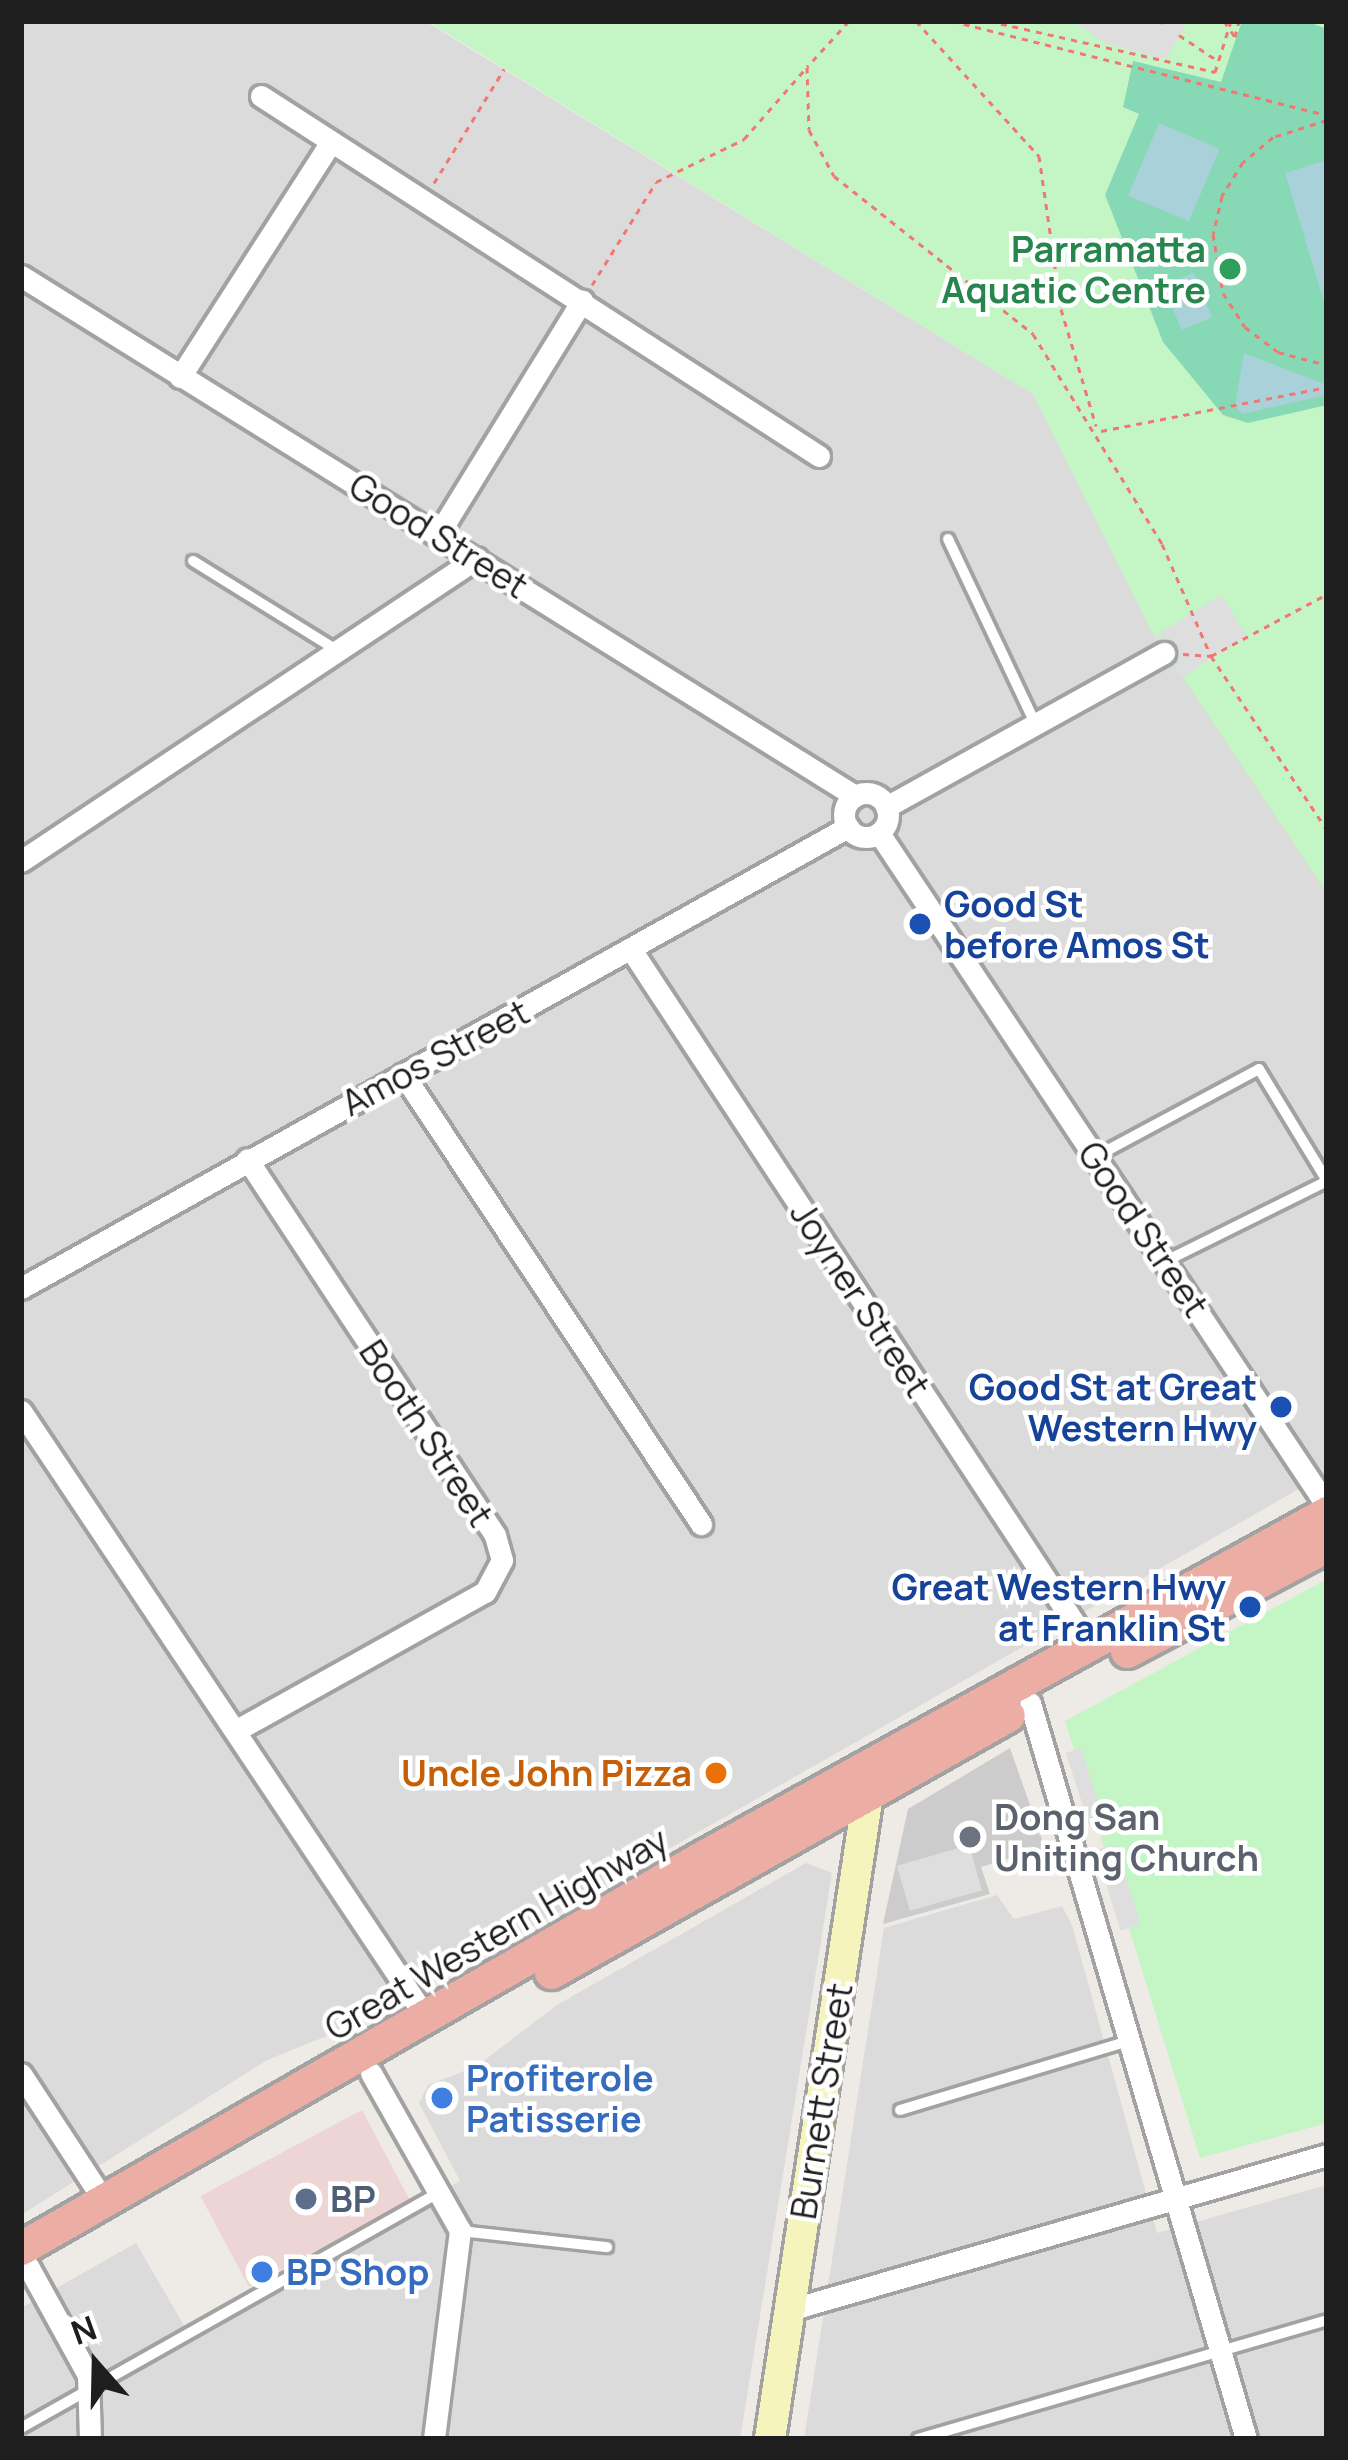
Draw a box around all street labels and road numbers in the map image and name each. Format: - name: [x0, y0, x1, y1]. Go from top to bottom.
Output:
- street label: Good Street: [342, 463, 536, 607]
- street label: Amos Street: [334, 990, 536, 1124]
- street label: Good Street: [1070, 1133, 1218, 1325]
- street label: Joyner Street: [782, 1193, 940, 1405]
- street label: Booth Street: [351, 1332, 503, 1534]
- street label: Great Western Highway: [317, 1817, 675, 2049]
- street label: Burnett Street: [781, 1980, 861, 2222]

